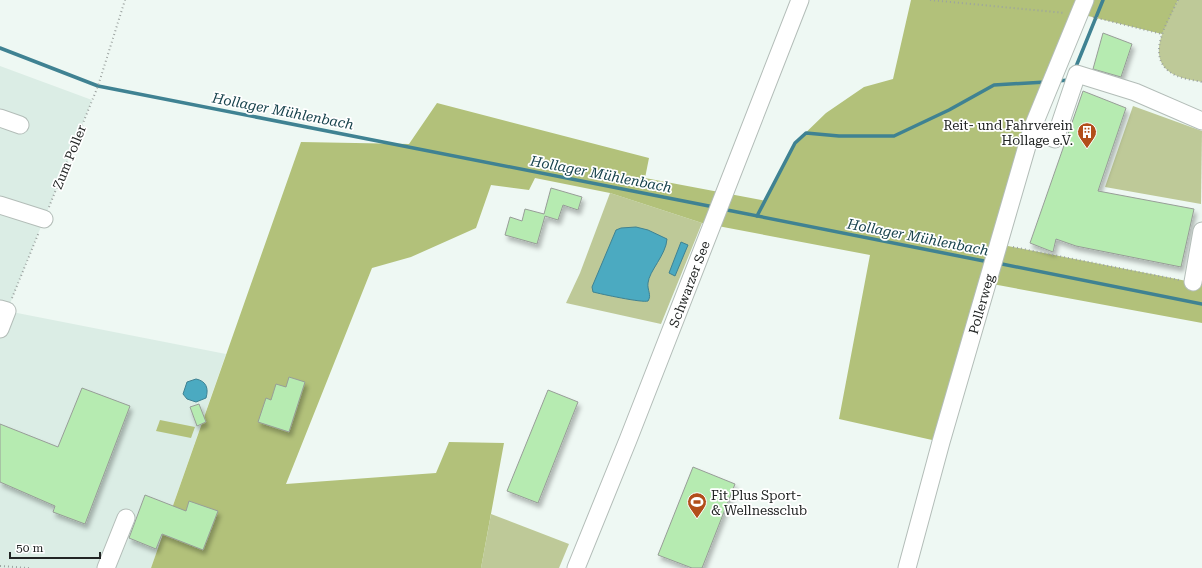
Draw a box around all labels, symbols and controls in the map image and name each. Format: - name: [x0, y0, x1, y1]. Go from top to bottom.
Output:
- water label: Hollager Mühlenbach: [210, 89, 356, 133]
- place label: Reit- und Fahrverein Hollage e.V.: [943, 118, 1074, 148]
- building icon: Reit- und Fahrverein Hollage e.V.: [1076, 121, 1098, 149]
- street label: Zum Poller: [50, 122, 89, 191]
- water label: Hollager Mühlenbach: [528, 152, 674, 196]
- water label: Hollager Mühlenbach: [845, 215, 991, 259]
- street label: Schwarzer See: [666, 239, 713, 329]
- street label: Pollerweg: [966, 272, 997, 336]
- place label: Fit Plus Sport- & Wellnessclub: [711, 488, 807, 518]
- sports icon: Fit Plus Sport- & Wellnessclub: [686, 491, 708, 519]
- scale bar: [10, 534, 100, 560]
- text: 50 m: [16, 541, 43, 555]

